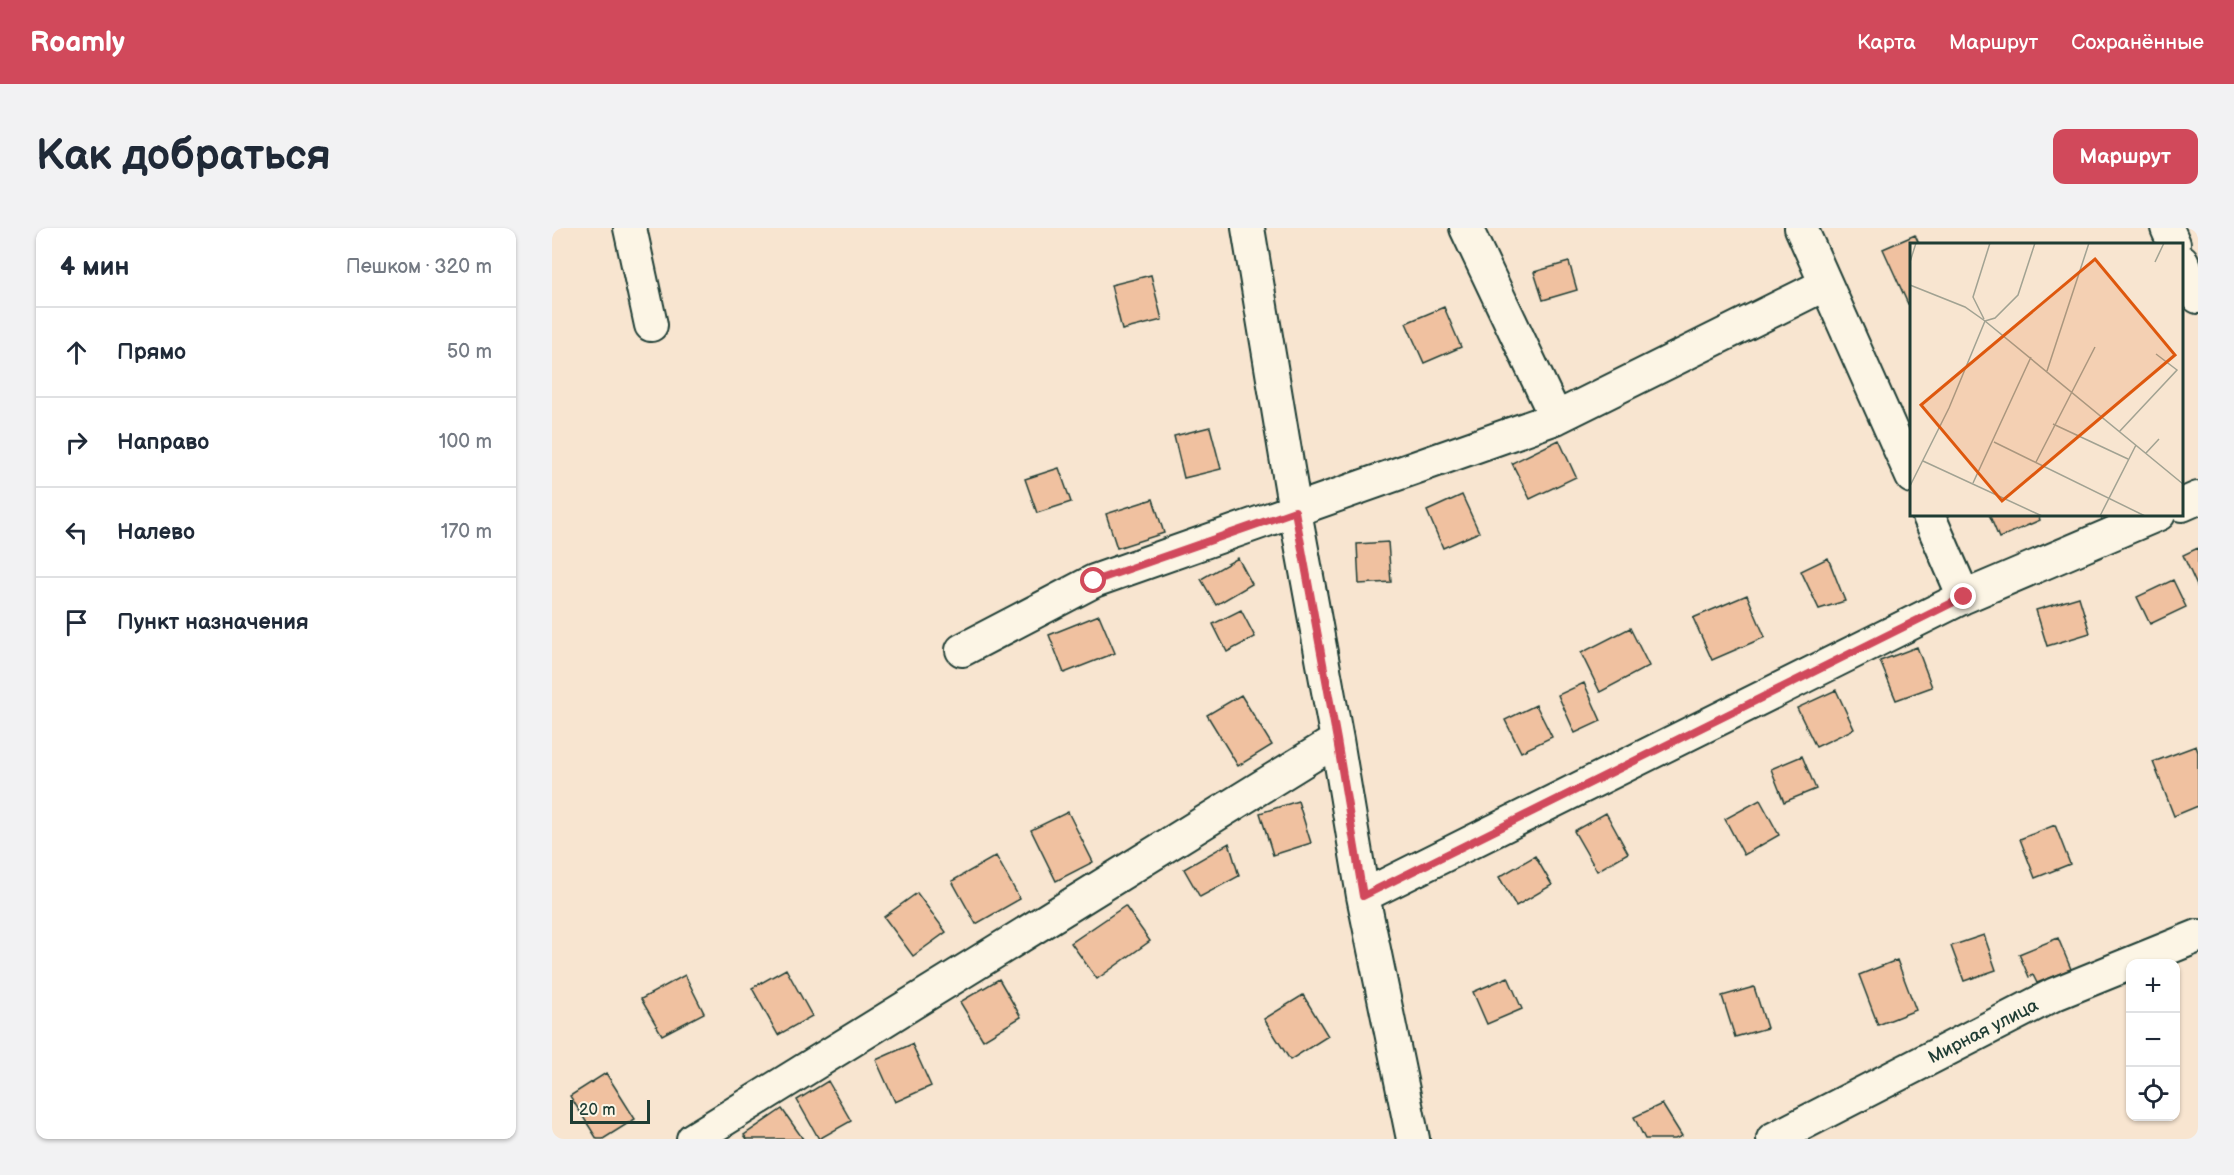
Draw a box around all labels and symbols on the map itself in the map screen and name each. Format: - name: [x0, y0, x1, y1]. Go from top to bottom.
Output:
- inset map: [1910, 243, 2183, 516]
- route start: [1080, 567, 1106, 593]
- route end: [1950, 583, 1976, 609]
- street label: Мирная улица: [1925, 995, 2042, 1068]
- scale bar: [570, 1097, 650, 1124]

